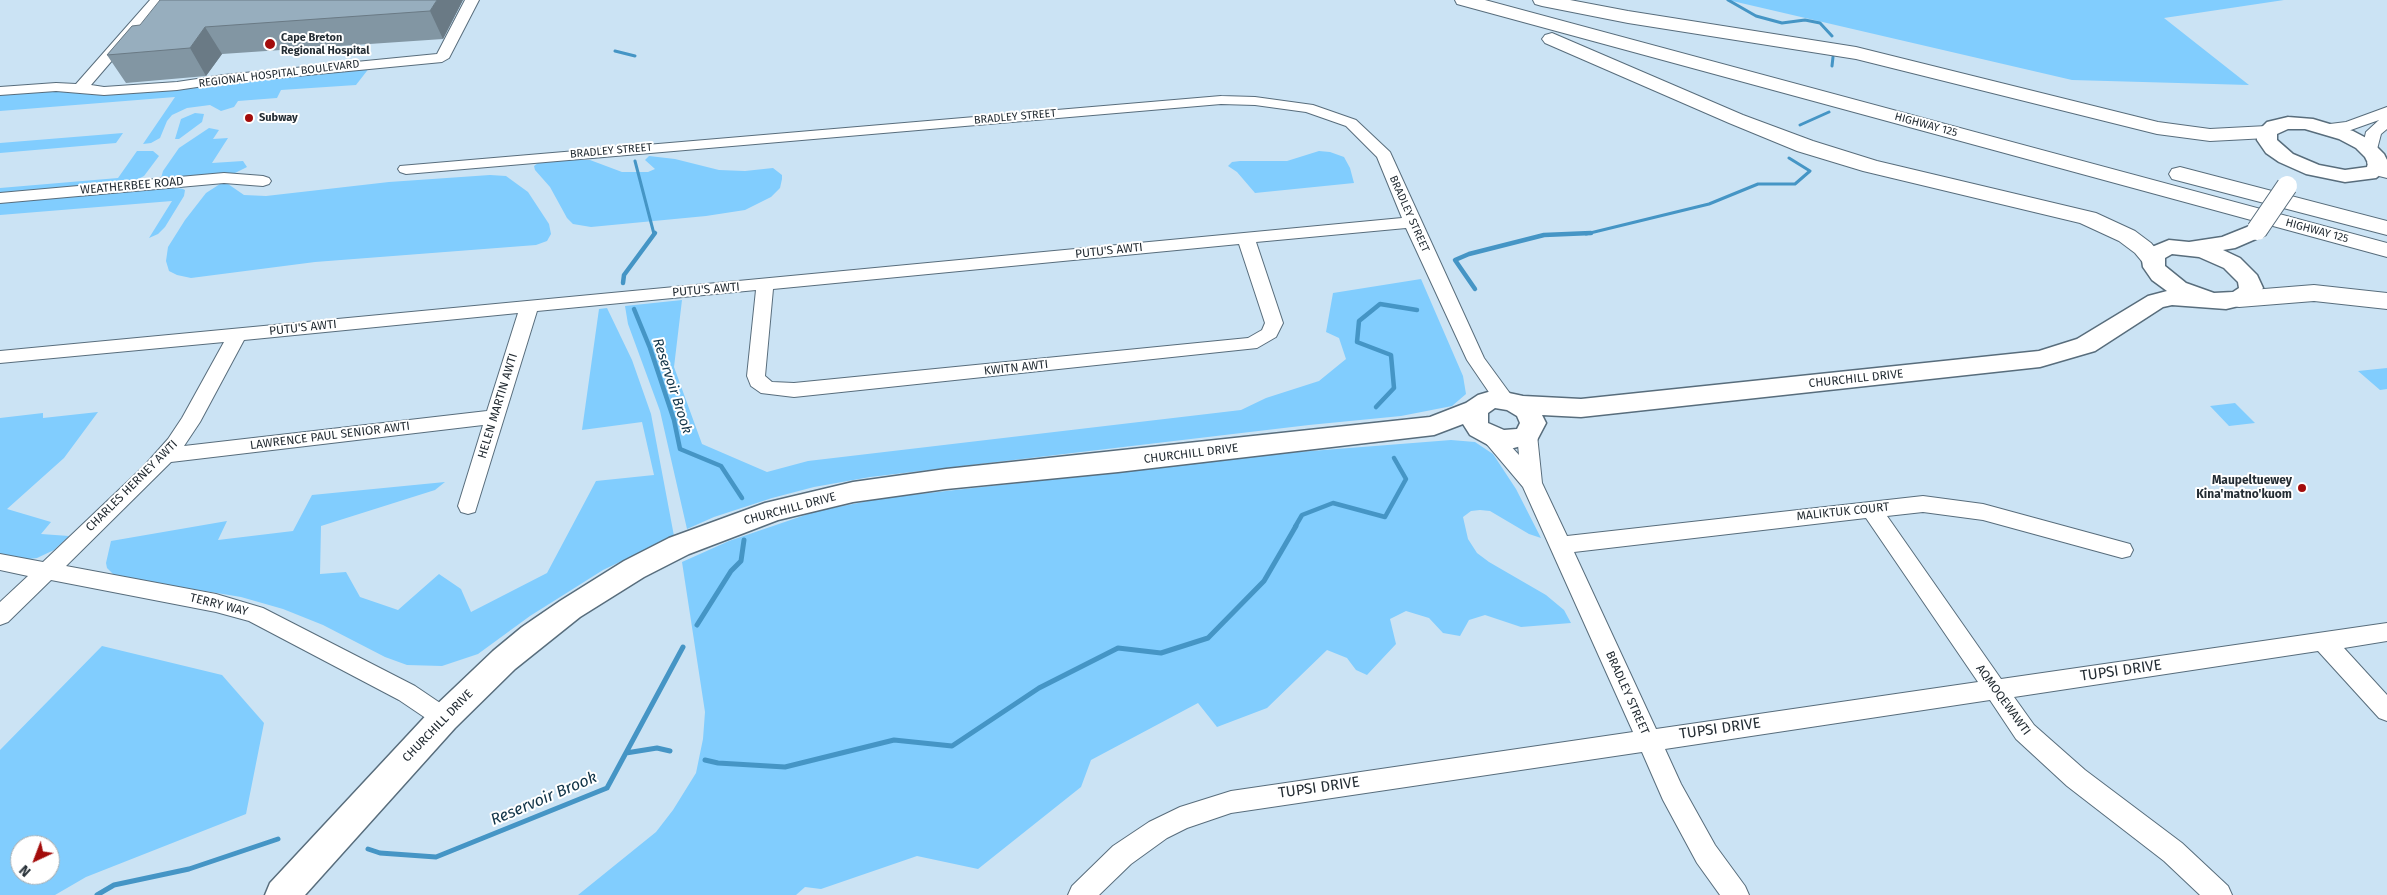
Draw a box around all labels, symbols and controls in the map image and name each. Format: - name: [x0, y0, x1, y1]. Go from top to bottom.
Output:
- place label: Cape Breton Regional Hospital: [281, 31, 369, 57]
- marker: Cape Breton Regional Hospital: [263, 37, 277, 51]
- street label: REGIONAL HOSPITAL BOULEVARD: [198, 58, 360, 90]
- street label: BRADLEY STREET: [973, 107, 1057, 127]
- street label: HIGHWAY 125: [1893, 110, 1959, 140]
- place label: Subway: [259, 111, 298, 125]
- marker: Subway: [243, 112, 255, 124]
- street label: BRADLEY STREET: [569, 141, 653, 161]
- street label: WEATHERBEE ROAD: [80, 174, 184, 198]
- street label: BRADLEY STREET: [1386, 174, 1432, 254]
- street label: HIGHWAY 125: [2284, 216, 2350, 246]
- street label: PUTU'S AWTI: [1074, 240, 1144, 262]
- street label: PUTU'S AWTI: [672, 280, 740, 300]
- street label: PUTU'S AWTI: [268, 317, 338, 339]
- water label: Reservoir Brook: [649, 336, 695, 436]
- street label: HELEN MARTIN AWTI: [475, 352, 521, 460]
- street label: KWITN AWTI: [983, 357, 1049, 379]
- street label: CHURCHILL DRIVE: [1808, 367, 1904, 391]
- street label: LAWRENCE PAUL SENIOR AWTI: [249, 419, 411, 453]
- street label: CHARLES HERNEY AWTI: [83, 437, 181, 535]
- street label: CHURCHILL DRIVE: [1143, 441, 1239, 467]
- place label: Maupeltuewey Kina'matno'kuom: [2196, 474, 2292, 502]
- marker: Maupeltuewey Kina'matno'kuom: [2296, 482, 2308, 494]
- street label: CHURCHILL DRIVE: [742, 490, 838, 528]
- street label: MALIKTUK COURT: [1796, 500, 1890, 524]
- street label: TERRY WAY: [188, 591, 250, 619]
- street label: BRADLEY STREET: [1602, 649, 1652, 737]
- street label: TUPSI DRIVE: [2079, 656, 2163, 686]
- street label: AQMOQEWAWTI: [1973, 662, 2033, 738]
- street label: CHURCHILL DRIVE: [400, 687, 476, 765]
- street label: TUPSI DRIVE: [1678, 714, 1762, 744]
- water label: Reservoir Brook: [488, 768, 600, 830]
- street label: TUPSI DRIVE: [1277, 773, 1361, 803]
- north arrow: [10, 835, 60, 885]
- text: N: [16, 861, 34, 880]

